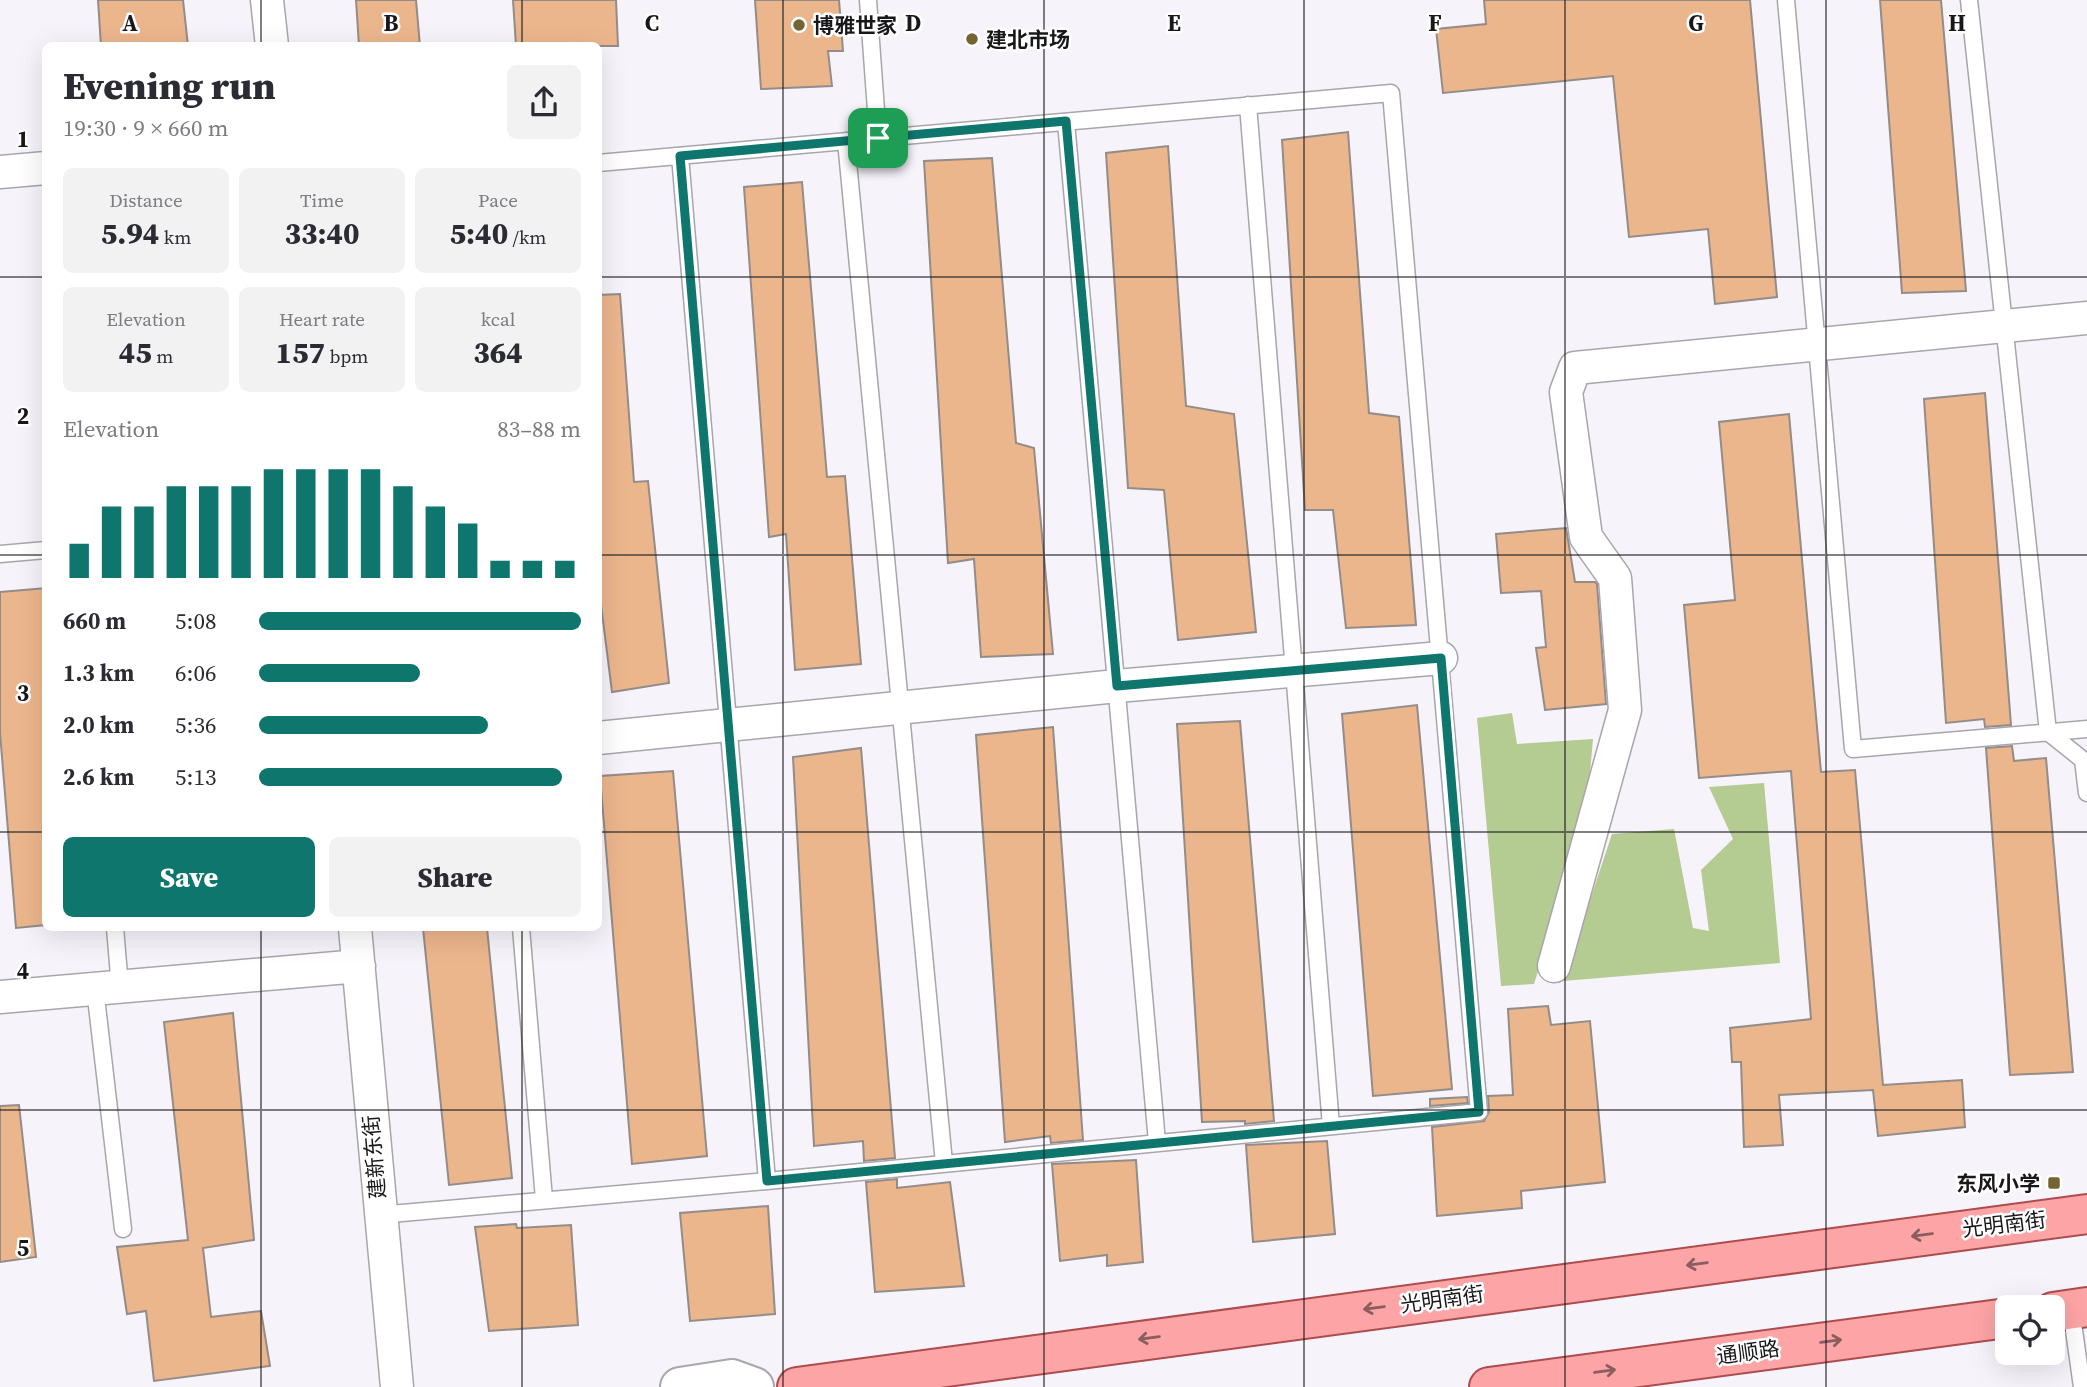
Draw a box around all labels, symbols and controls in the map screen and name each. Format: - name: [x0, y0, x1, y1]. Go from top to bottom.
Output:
- text: A: [122, 7, 138, 39]
- text: B: [384, 7, 399, 39]
- text: C: [645, 7, 659, 39]
- text: D: [905, 7, 921, 39]
- text: E: [1167, 7, 1181, 39]
- text: F: [1428, 7, 1442, 39]
- text: G: [1688, 7, 1704, 39]
- text: H: [1948, 7, 1966, 39]
- place label: 博雅世家: [813, 11, 897, 40]
- marker: 博雅世家: [791, 17, 807, 33]
- place label: 建北市场: [986, 25, 1070, 54]
- marker: 建北市场: [964, 31, 980, 47]
- text: Evening run: [63, 60, 276, 112]
- button: share: [507, 65, 581, 139]
- pin: [848, 108, 908, 168]
- text: 19:30 · 9 × 660 m: [63, 112, 229, 144]
- icon: arrive: [859, 119, 897, 157]
- text: 1: [17, 123, 29, 155]
- text: Distance: [109, 187, 183, 213]
- text: Time: [300, 187, 344, 213]
- text: Pace: [478, 187, 518, 213]
- text: 5.94: [101, 213, 159, 254]
- text: 33:40: [284, 213, 360, 254]
- text: 5:40: [450, 213, 508, 254]
- text: km: [159, 224, 191, 250]
- text: /km: [508, 224, 546, 250]
- text: Elevation: [106, 306, 186, 332]
- text: Heart rate: [279, 306, 365, 332]
- text: kcal: [481, 306, 515, 332]
- text: 45: [119, 332, 152, 373]
- text: 157: [276, 332, 325, 373]
- text: 364: [473, 332, 523, 373]
- text: m: [152, 343, 173, 369]
- text: bpm: [325, 343, 369, 369]
- text: 2: [17, 400, 29, 432]
- text: Elevation: [63, 413, 159, 445]
- text: 83–88 m: [497, 413, 581, 445]
- text: 660 m: [63, 605, 126, 637]
- text: 5:08: [175, 605, 216, 637]
- text: 1.3 km: [63, 657, 134, 689]
- text: 6:06: [175, 657, 216, 689]
- text: 3: [17, 677, 29, 709]
- text: 2.0 km: [63, 709, 134, 741]
- text: 5:36: [175, 709, 216, 741]
- text: 2.6 km: [63, 761, 134, 793]
- text: 5:13: [175, 761, 216, 793]
- button: Save: [63, 837, 315, 917]
- button: Share: [329, 837, 581, 917]
- text: 4: [17, 955, 29, 987]
- street label: 建新东街: [356, 1114, 392, 1200]
- place label: 东风小学: [1956, 1169, 2040, 1198]
- marker: 东风小学: [2046, 1175, 2062, 1191]
- street label: 光明南街: [1961, 1204, 2047, 1244]
- one-way arrow: [1911, 1228, 1934, 1241]
- text: 5: [17, 1232, 29, 1264]
- one-way arrow: [1686, 1258, 1708, 1271]
- street label: 光明南街: [1398, 1279, 1486, 1319]
- map controls: [1995, 1295, 2065, 1365]
- button: locate: [1995, 1295, 2065, 1365]
- one-way arrow: [1363, 1302, 1386, 1315]
- one-way arrow: [1138, 1332, 1160, 1345]
- street label: 通顺路: [1715, 1333, 1781, 1371]
- one-way arrow: [1819, 1335, 1841, 1348]
- one-way arrow: [1593, 1365, 1616, 1378]

